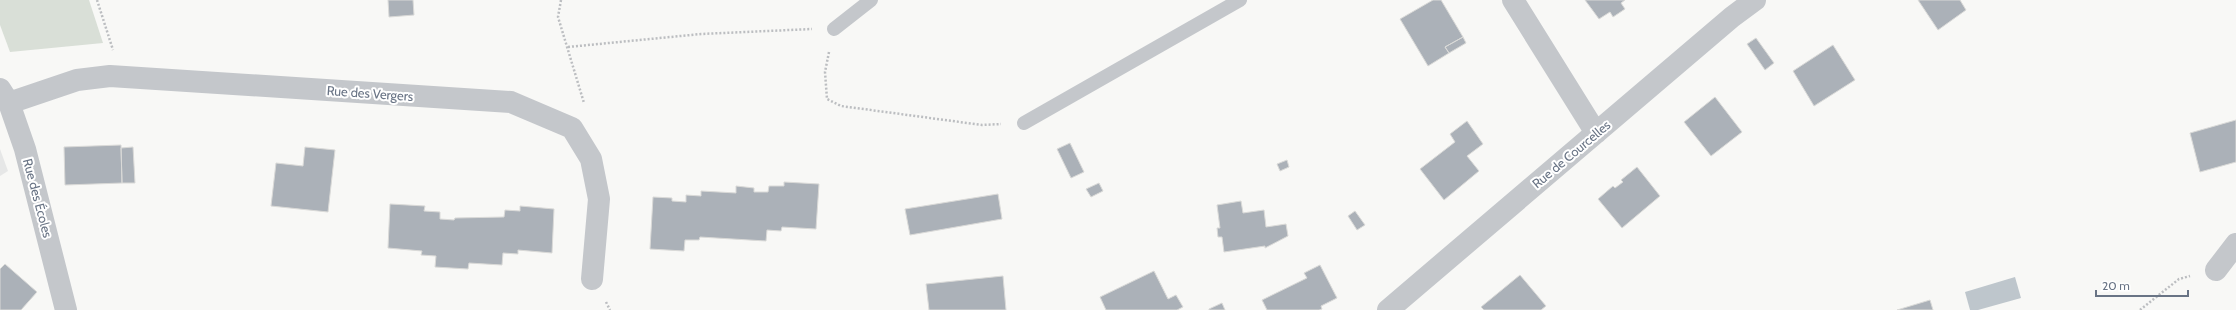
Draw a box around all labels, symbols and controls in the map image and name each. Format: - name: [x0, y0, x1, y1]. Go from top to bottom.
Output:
- street label: Rue des Vergers: [326, 82, 414, 104]
- street label: Rue de Courcelles: [1529, 116, 1614, 191]
- street label: Rue des Écoles: [20, 156, 57, 240]
- scale bar: [2096, 272, 2188, 298]
- text: 20 m: [2102, 278, 2130, 293]

